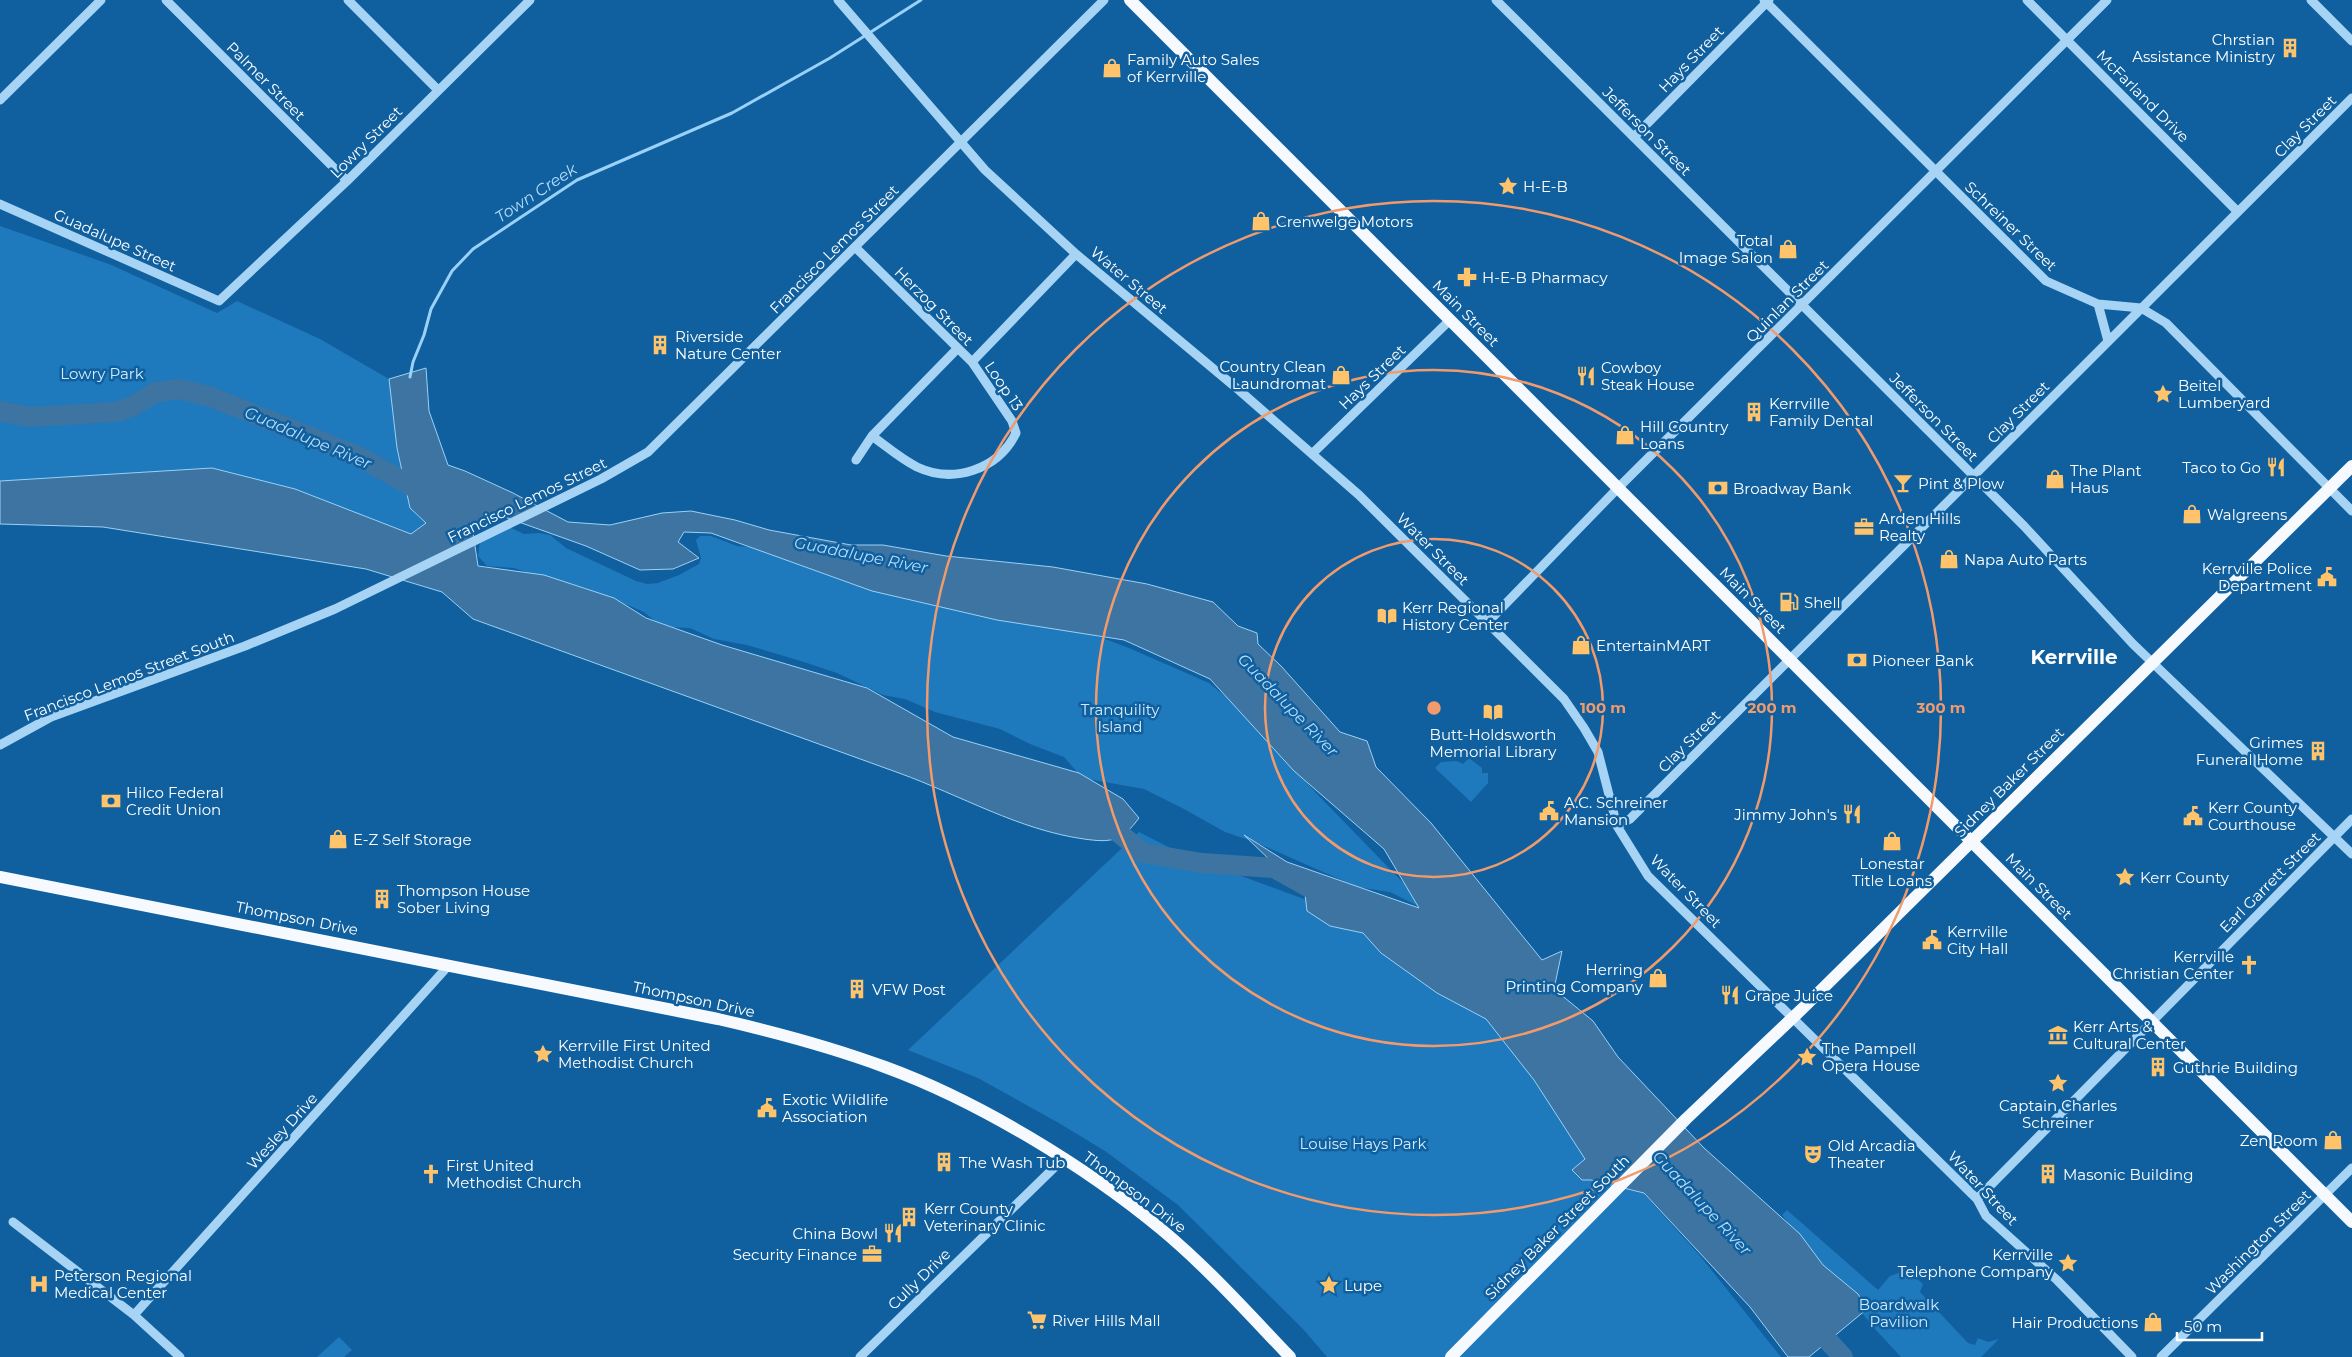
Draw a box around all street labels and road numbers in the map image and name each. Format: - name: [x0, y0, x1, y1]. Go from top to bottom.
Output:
- street label: Hays Street: [1655, 22, 1727, 96]
- street label: Palmer Street: [223, 38, 309, 124]
- street label: McFarland Drive: [2093, 46, 2193, 146]
- street label: Jefferson Street: [1598, 82, 1695, 179]
- street label: Clay Street: [2270, 91, 2340, 161]
- street label: Lowry Street: [326, 102, 406, 182]
- street label: Schreiner Street: [1961, 177, 2061, 275]
- street label: Francisco Lemos Street: [765, 180, 903, 318]
- street label: Guadalupe Street: [51, 204, 179, 276]
- street label: Water Street: [1087, 242, 1171, 318]
- street label: Quinlan Street: [1742, 256, 1832, 346]
- street label: Herzog Street: [891, 263, 977, 349]
- street label: Main Street: [1429, 276, 1503, 350]
- street label: Hays Street: [1335, 341, 1409, 413]
- street label: Loop 13: [981, 358, 1027, 414]
- street label: Jefferson Street: [1885, 368, 1982, 465]
- street label: Clay Street: [1983, 377, 2053, 447]
- street label: Francisco Lemos Street: [444, 453, 610, 547]
- street label: Water Street: [1393, 509, 1473, 589]
- street label: Main Street: [1716, 563, 1790, 637]
- street label: Francisco Lemos Street South: [21, 627, 237, 725]
- street label: Clay Street: [1654, 706, 1724, 776]
- street label: Sidney Baker Street: [1950, 723, 2068, 841]
- street label: Earl Garrett Street: [2216, 828, 2324, 936]
- street label: Main Street: [2002, 849, 2076, 923]
- street label: Water Street: [1646, 850, 1726, 932]
- street label: Thompson Drive: [234, 897, 360, 939]
- street label: Thompson Drive: [631, 977, 757, 1021]
- street label: Wesley Drive: [243, 1089, 321, 1173]
- street label: Thompson Drive: [1080, 1147, 1190, 1237]
- street label: Water Street: [1944, 1147, 2022, 1229]
- street label: Sidney Baker Street South: [1481, 1151, 1633, 1303]
- street label: Washington Street: [2201, 1185, 2315, 1299]
- street label: Cully Drive: [884, 1244, 954, 1314]

